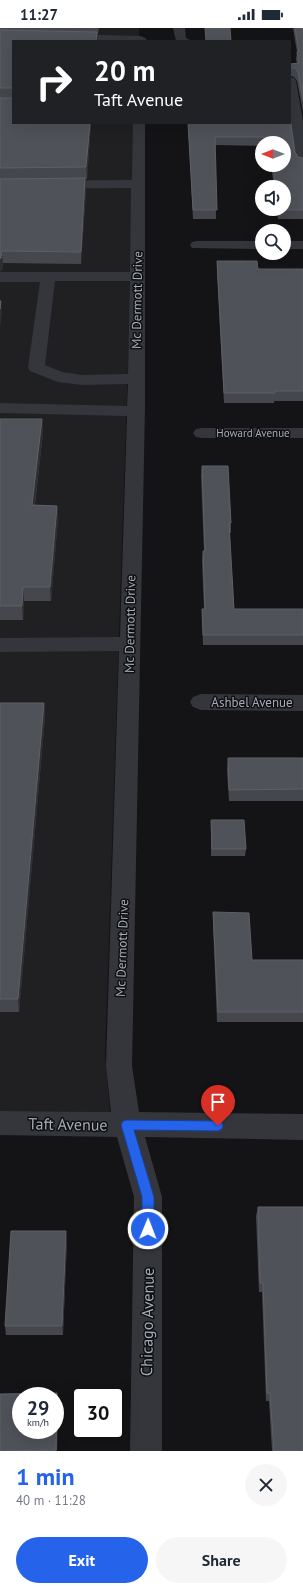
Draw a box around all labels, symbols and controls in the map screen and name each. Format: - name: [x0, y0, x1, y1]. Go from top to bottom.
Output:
- text: 11:27: [20, 5, 58, 24]
- text: 20 m: [94, 52, 155, 89]
- icon: right: [28, 56, 80, 108]
- text: Taft Avenue: [94, 88, 183, 111]
- north arrow: [255, 136, 291, 172]
- map controls: [255, 136, 291, 260]
- button: sound: [255, 180, 291, 216]
- button: search: [255, 224, 291, 260]
- street label: Mc Dermott Drive: [128, 251, 146, 349]
- street label: Howard Avenue: [216, 426, 290, 440]
- street label: Mc Dermott Drive: [121, 575, 139, 673]
- street label: Ashbel Avenue: [211, 694, 293, 711]
- street label: Mc Dermott Drive: [112, 899, 132, 997]
- pin: [201, 1085, 235, 1126]
- icon: arrive: [207, 1091, 229, 1113]
- street label: Taft Avenue: [28, 1113, 108, 1135]
- position arrow: [127, 1208, 169, 1250]
- street label: Chicago Avenue: [136, 1268, 158, 1376]
- speed limit sign: 30: [72, 1387, 124, 1439]
- text: 29: [27, 1395, 49, 1421]
- text: km/h: [27, 1416, 49, 1429]
- text: 1 min: [16, 1461, 75, 1492]
- button: close: [245, 1464, 287, 1506]
- text: 40 m · 11:28: [16, 1492, 86, 1509]
- button: Exit: [16, 1537, 148, 1583]
- button: Share: [156, 1537, 287, 1583]

